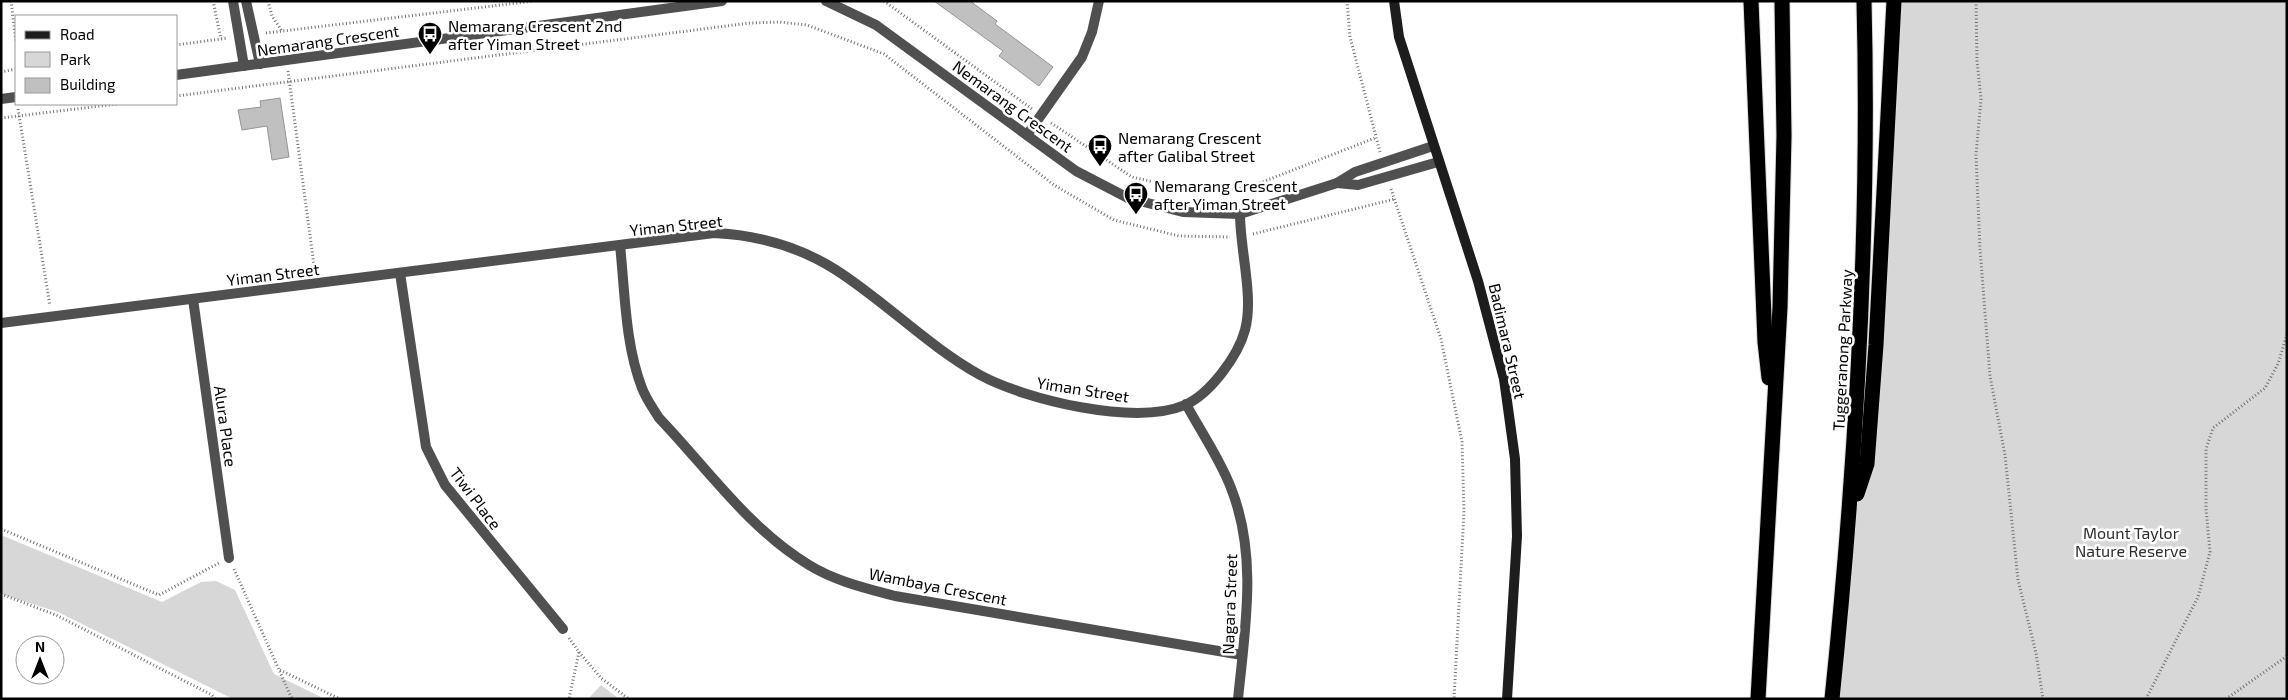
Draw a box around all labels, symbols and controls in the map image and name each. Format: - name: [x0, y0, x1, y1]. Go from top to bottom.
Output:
- legend: [15, 15, 178, 105]
- place label: Nemarang Crescent 2nd after Yiman Street: [448, 16, 622, 53]
- street label: Nemarang Crescent: [256, 21, 400, 59]
- bus stop icon: Nemarang Crescent 2nd after Yiman Street: [417, 21, 443, 55]
- text: Road: [60, 25, 95, 43]
- text: Park: [60, 50, 91, 68]
- street label: Nemarang Crescent: [949, 56, 1077, 156]
- text: Building: [60, 75, 116, 93]
- place label: Nemarang Crescent after Galibal Street: [1118, 128, 1261, 165]
- bus stop icon: Nemarang Crescent after Galibal Street: [1087, 133, 1113, 167]
- place label: Nemarang Crescent after Yiman Street: [1154, 176, 1297, 213]
- bus stop icon: Nemarang Crescent after Yiman Street: [1123, 181, 1149, 215]
- street label: Yiman Street: [629, 211, 723, 239]
- street label: Yiman Street: [226, 259, 320, 289]
- street label: Tuggeranong Parkway: [1828, 268, 1856, 431]
- street label: Badimara Street: [1485, 281, 1531, 401]
- street label: Yiman Street: [1035, 372, 1131, 406]
- street label: Alura Place: [211, 384, 241, 468]
- street label: Tiwi Place: [446, 463, 506, 533]
- park label: Mount Taylor Nature Reserve: [2075, 523, 2187, 560]
- street label: Nagara Street: [1218, 553, 1240, 655]
- street label: Wambaya Crescent: [867, 563, 1009, 609]
- north arrow: [15, 635, 65, 685]
- text: N: [35, 638, 45, 655]

